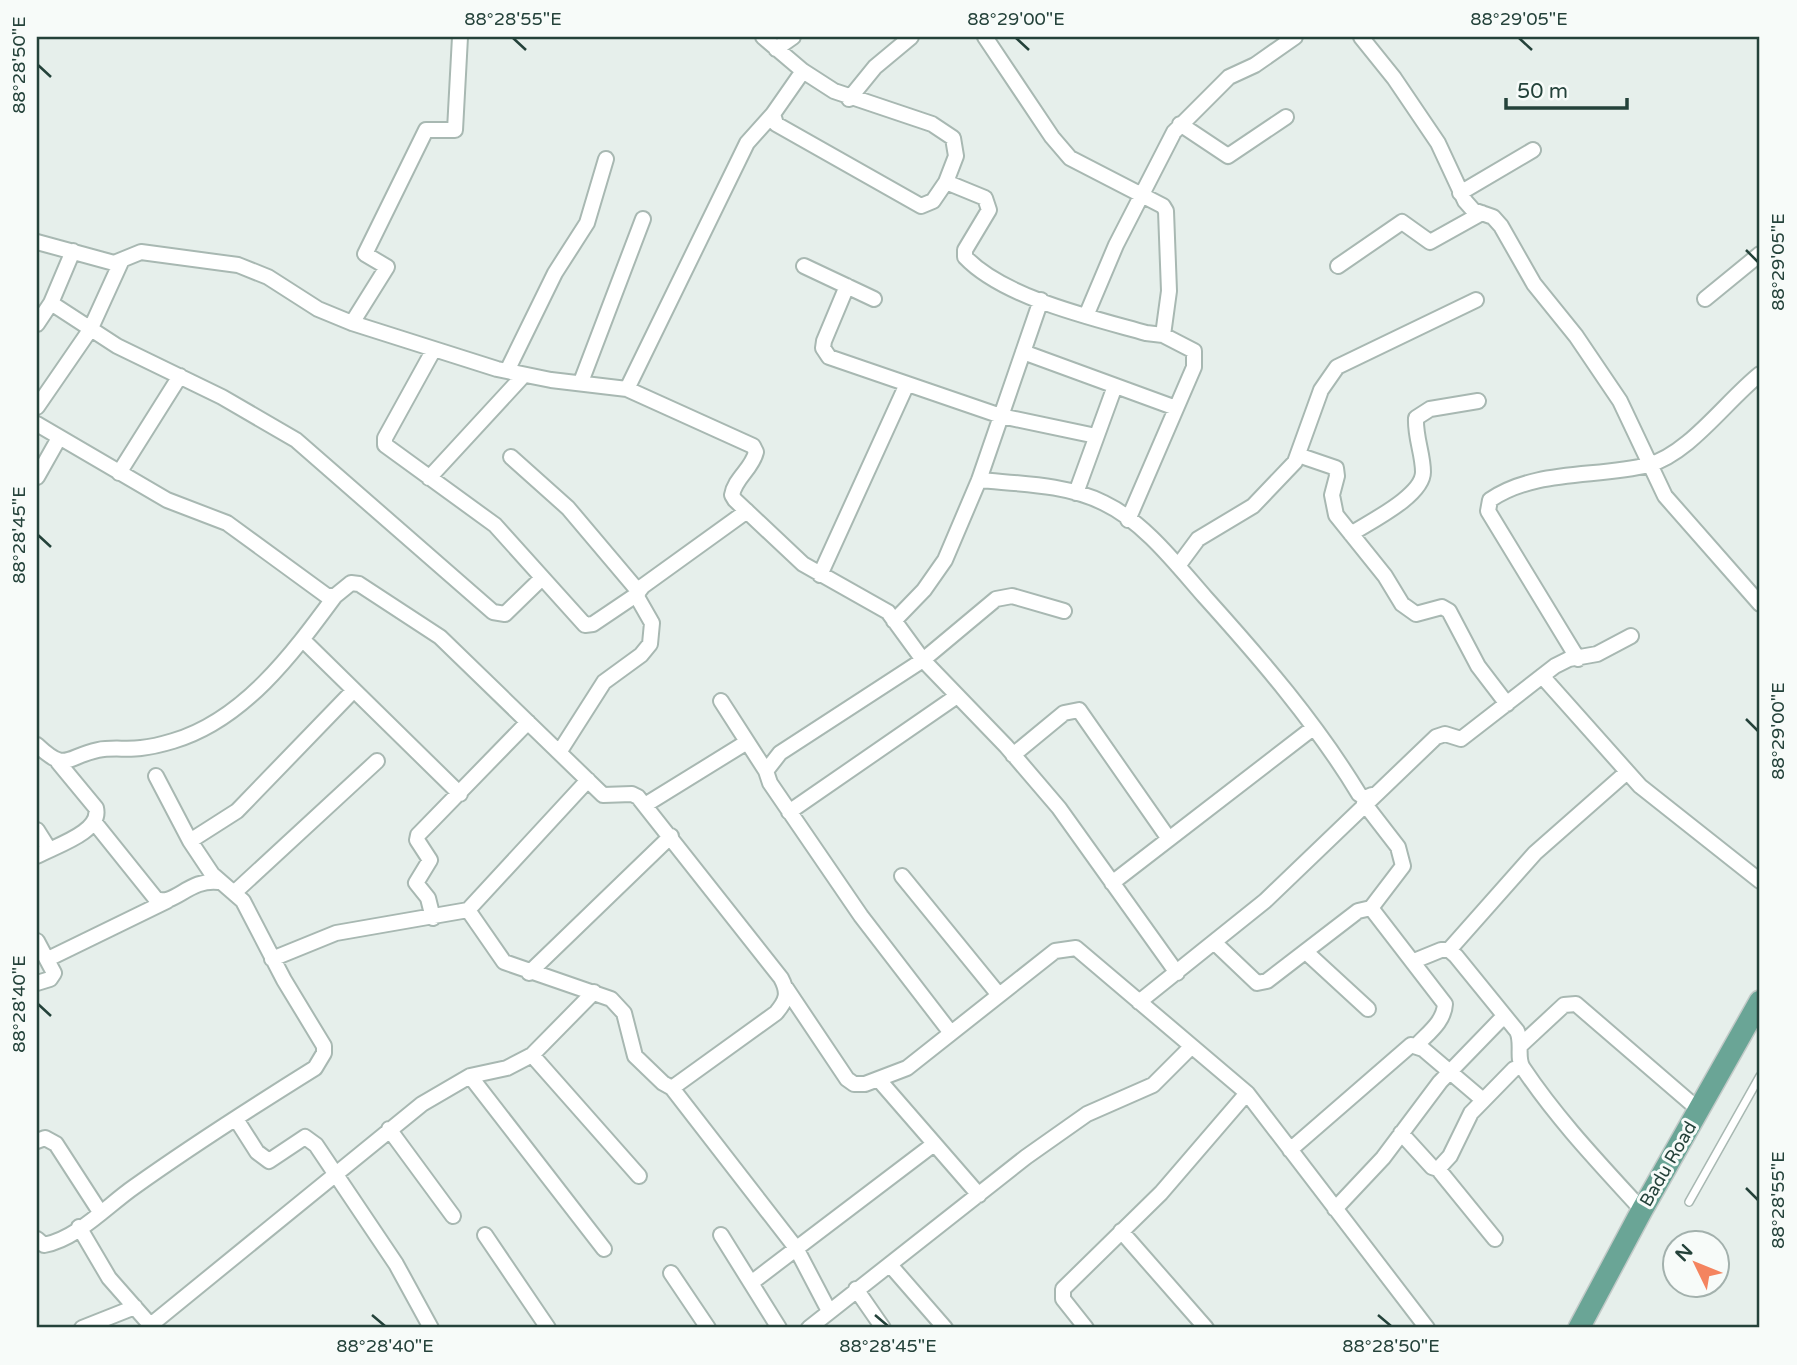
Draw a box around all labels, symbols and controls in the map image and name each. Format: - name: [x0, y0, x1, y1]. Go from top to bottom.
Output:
- text: 88°28'55"E: [464, 8, 562, 30]
- text: 88°29'00"E: [967, 8, 1065, 30]
- text: 88°29'05"E: [1470, 8, 1568, 30]
- text: 88°28'50"E: [8, 16, 30, 114]
- scale bar: [1506, 66, 1627, 110]
- text: 50 m: [1517, 79, 1568, 104]
- text: 88°29'05"E: [1767, 213, 1789, 311]
- text: 88°28'45"E: [8, 486, 30, 584]
- text: 88°29'00"E: [1767, 682, 1789, 780]
- text: 88°28'40"E: [8, 955, 30, 1053]
- street label: Badu Road: [1635, 1117, 1701, 1211]
- text: 88°28'55"E: [1767, 1151, 1789, 1249]
- north arrow: [1660, 1228, 1730, 1298]
- text: N: [1671, 1240, 1698, 1266]
- text: 88°28'40"E: [336, 1335, 434, 1357]
- text: 88°28'45"E: [839, 1335, 937, 1357]
- text: 88°28'50"E: [1342, 1335, 1440, 1357]

